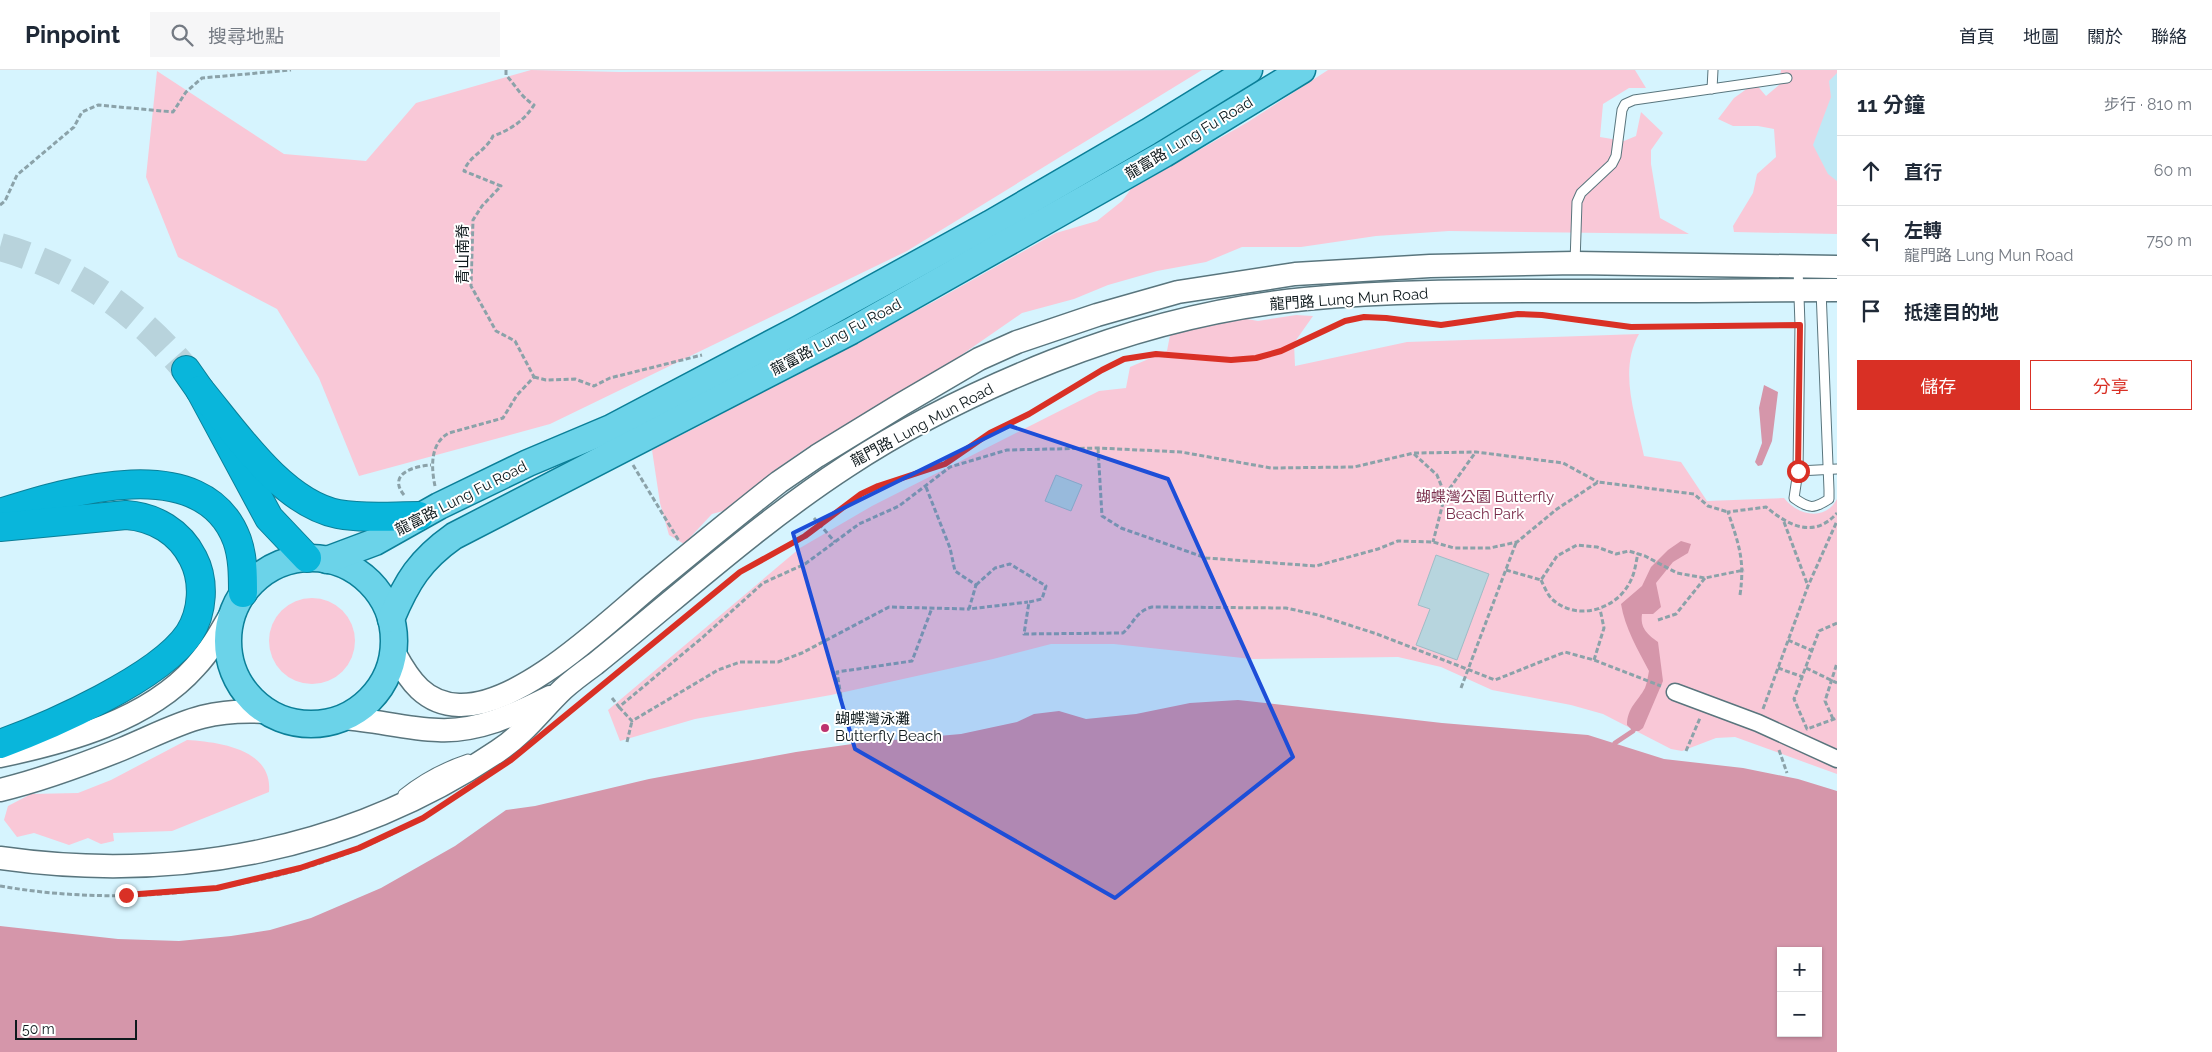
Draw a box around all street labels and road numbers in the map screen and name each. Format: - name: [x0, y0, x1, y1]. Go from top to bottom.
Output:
- street label: 龍富路 Lung Fu Road: [1122, 93, 1256, 183]
- street label: 青山南脊: [454, 224, 472, 284]
- street label: 龍門路 Lung Mun Road: [1269, 284, 1429, 314]
- street label: 龍富路 Lung Fu Road: [768, 295, 904, 379]
- street label: 龍門路 Lung Mun Road: [848, 380, 996, 470]
- street label: 龍富路 Lung Fu Road: [392, 457, 530, 539]

